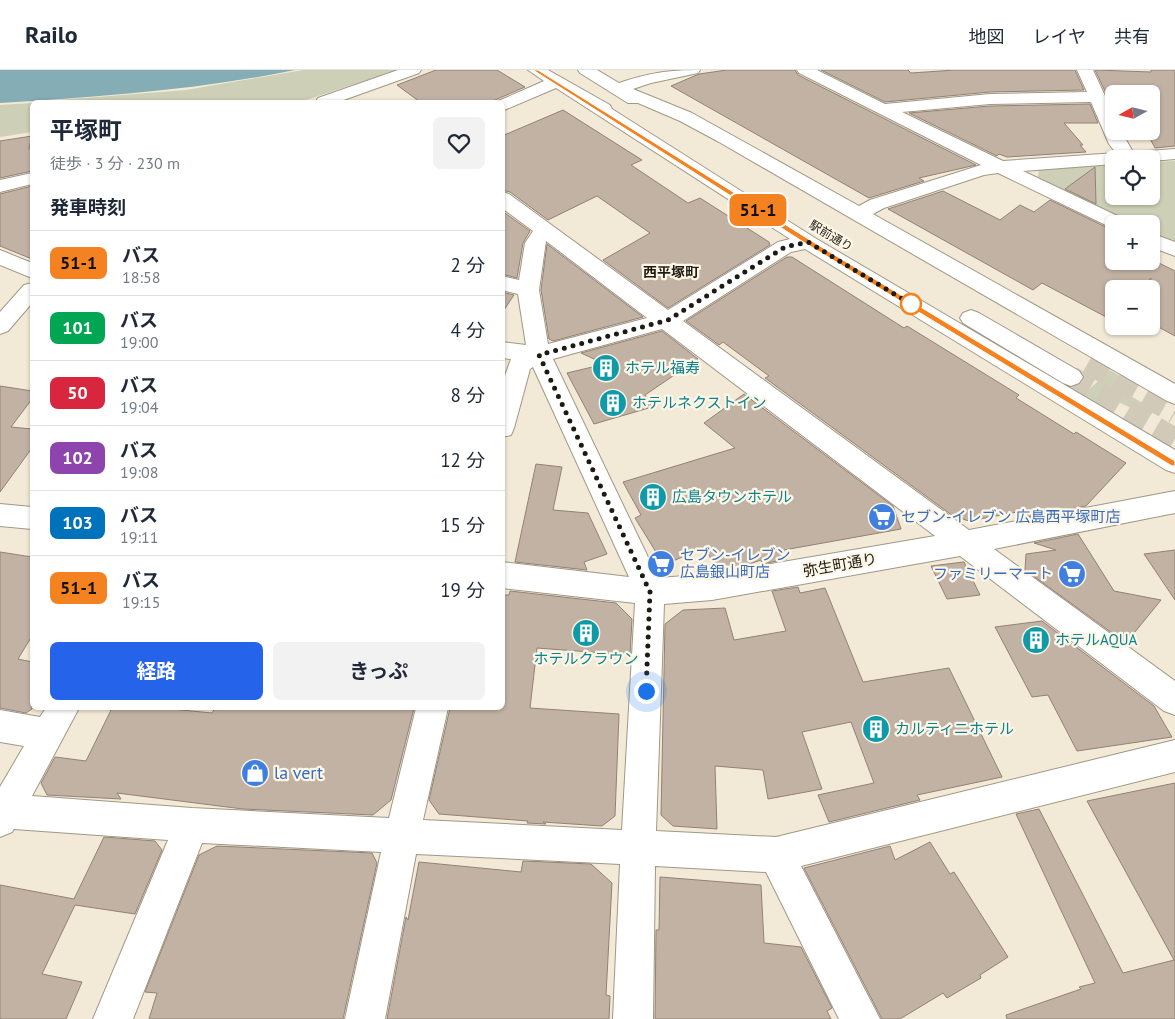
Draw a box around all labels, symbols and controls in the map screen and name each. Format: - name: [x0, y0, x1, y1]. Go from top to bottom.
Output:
- text: Railo: [25, 19, 78, 50]
- text: 地図: [969, 25, 1005, 48]
- text: レイヤ: [1033, 25, 1086, 48]
- text: 共有: [1114, 25, 1150, 48]
- north arrow: [1105, 85, 1160, 140]
- map controls: [1105, 85, 1160, 335]
- text: 平塚町: [50, 115, 122, 146]
- button: heart: [433, 117, 485, 169]
- button: locate: [1105, 150, 1160, 205]
- text: 徒歩 · 3 分 · 230 m: [50, 153, 180, 173]
- line badge: 51-1: [723, 194, 793, 226]
- text: 発車時刻: [50, 195, 126, 219]
- text: 51-1: [739, 198, 777, 221]
- button: +: [1105, 215, 1160, 270]
- street label: 駅前通り: [807, 217, 856, 254]
- text: バス: [122, 243, 160, 267]
- text: 51-1: [60, 251, 97, 274]
- text: 2 分: [451, 253, 485, 277]
- district label: 西平塚町: [643, 263, 699, 281]
- text: 18:58: [122, 267, 161, 287]
- button: −: [1105, 280, 1160, 335]
- unlabelled marker: [900, 293, 922, 315]
- text: バス: [120, 308, 158, 332]
- text: 101: [62, 316, 93, 339]
- text: 4 分: [451, 318, 485, 342]
- text: 19:00: [120, 332, 158, 352]
- building icon: ホテル福寿: [591, 353, 621, 383]
- place label: ホテル福寿: [625, 358, 700, 377]
- text: バス: [120, 373, 158, 397]
- text: 50: [67, 381, 88, 404]
- text: 8 分: [451, 383, 485, 407]
- building icon: ホテルネクストイン: [598, 388, 628, 418]
- place label: ホテルネクストイン: [632, 393, 767, 412]
- text: 19:04: [120, 397, 158, 417]
- text: バス: [120, 438, 158, 462]
- text: 102: [62, 446, 93, 469]
- text: 12 分: [440, 448, 485, 472]
- text: 19:08: [120, 462, 158, 482]
- building icon: 広島タウンホテル: [638, 482, 668, 512]
- place label: 広島タウンホテル: [672, 487, 792, 506]
- supermarket icon: セブン-イレブン 広島西平塚町店: [867, 502, 897, 532]
- text: バス: [120, 503, 158, 527]
- place label: セブン-イレブン 広島西平塚町店: [901, 507, 1120, 526]
- text: 103: [62, 511, 93, 534]
- text: 15 分: [440, 513, 485, 537]
- text: 19:11: [120, 527, 158, 547]
- place label: セブン-イレブン 広島銀山町店: [680, 545, 790, 581]
- supermarket icon: セブン-イレブン 広島銀山町店: [646, 549, 676, 579]
- street label: 弥生町通り: [801, 549, 879, 580]
- supermarket icon: ファミリーマート: [1057, 559, 1087, 589]
- place label: ファミリーマート: [933, 564, 1053, 583]
- text: バス: [122, 568, 160, 592]
- text: 51-1: [60, 576, 97, 599]
- text: 19 分: [440, 578, 485, 602]
- text: 19:15: [122, 592, 161, 612]
- building icon: ホテルクラウン: [571, 618, 601, 648]
- building icon: ホテルAQUA: [1021, 625, 1051, 655]
- place label: ホテルAQUA: [1055, 630, 1137, 649]
- button: 経路: [50, 642, 263, 700]
- button: きっぷ: [273, 642, 485, 700]
- place label: ホテルクラウン: [533, 649, 639, 668]
- your location: [634, 679, 659, 704]
- building icon: カルティニホテル: [861, 714, 891, 744]
- place label: カルティニホテル: [895, 719, 1014, 738]
- shop icon: la vert: [240, 758, 270, 788]
- place label: la vert: [274, 761, 323, 784]

